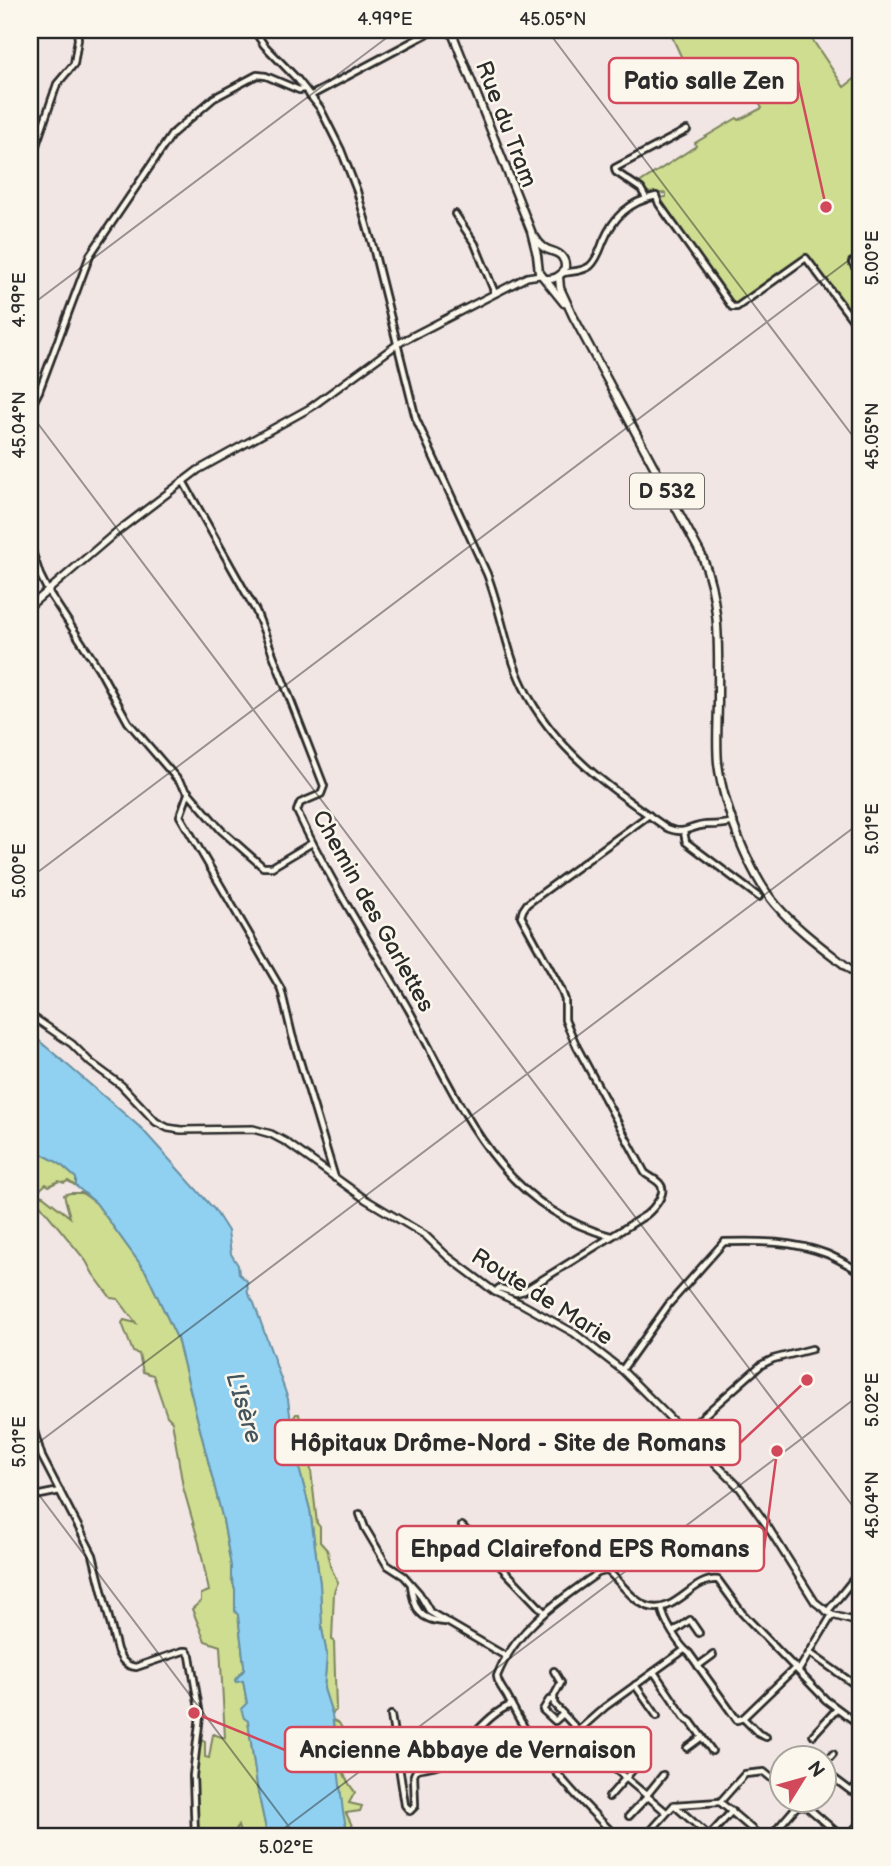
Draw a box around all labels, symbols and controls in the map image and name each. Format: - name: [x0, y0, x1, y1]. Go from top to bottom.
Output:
- text: 4.99°E: [357, 9, 413, 30]
- text: 45.05°N: [519, 9, 587, 30]
- street label: Rue du Tram: [469, 57, 543, 191]
- callout: Patio salle Zen: [609, 58, 798, 103]
- text: Patio salle Zen: [623, 67, 785, 96]
- text: 5.00°E: [862, 230, 883, 286]
- text: 4.99°E: [9, 272, 30, 328]
- text: 45.04°N: [9, 391, 30, 459]
- text: 45.05°N: [862, 402, 883, 470]
- road number: D 532: [630, 474, 704, 508]
- text: 5.01°E: [862, 803, 883, 855]
- street label: Chemin des Garlettes: [306, 805, 440, 1017]
- text: 5.00°E: [9, 843, 30, 899]
- street label: Route de Marie: [466, 1242, 618, 1352]
- water label: L'Isère: [220, 1369, 268, 1447]
- text: 5.02°E: [862, 1373, 883, 1427]
- text: 5.01°E: [9, 1416, 30, 1468]
- callout: Hôpitaux Drôme-Nord - Site de Romans: [275, 1420, 740, 1465]
- text: Hôpitaux Drôme-Nord - Site de Romans: [290, 1429, 726, 1458]
- text: 45.04°N: [862, 1471, 883, 1539]
- callout: Ehpad Clairefond EPS Romans: [397, 1526, 764, 1571]
- text: Ehpad Clairefond EPS Romans: [410, 1535, 750, 1564]
- callout: Ancienne Abbaye de Vernaison: [285, 1727, 651, 1772]
- text: Ancienne Abbaye de Vernaison: [299, 1736, 636, 1765]
- north arrow: [768, 1744, 838, 1814]
- text: N: [802, 1757, 829, 1782]
- text: 5.02°E: [259, 1837, 313, 1858]

